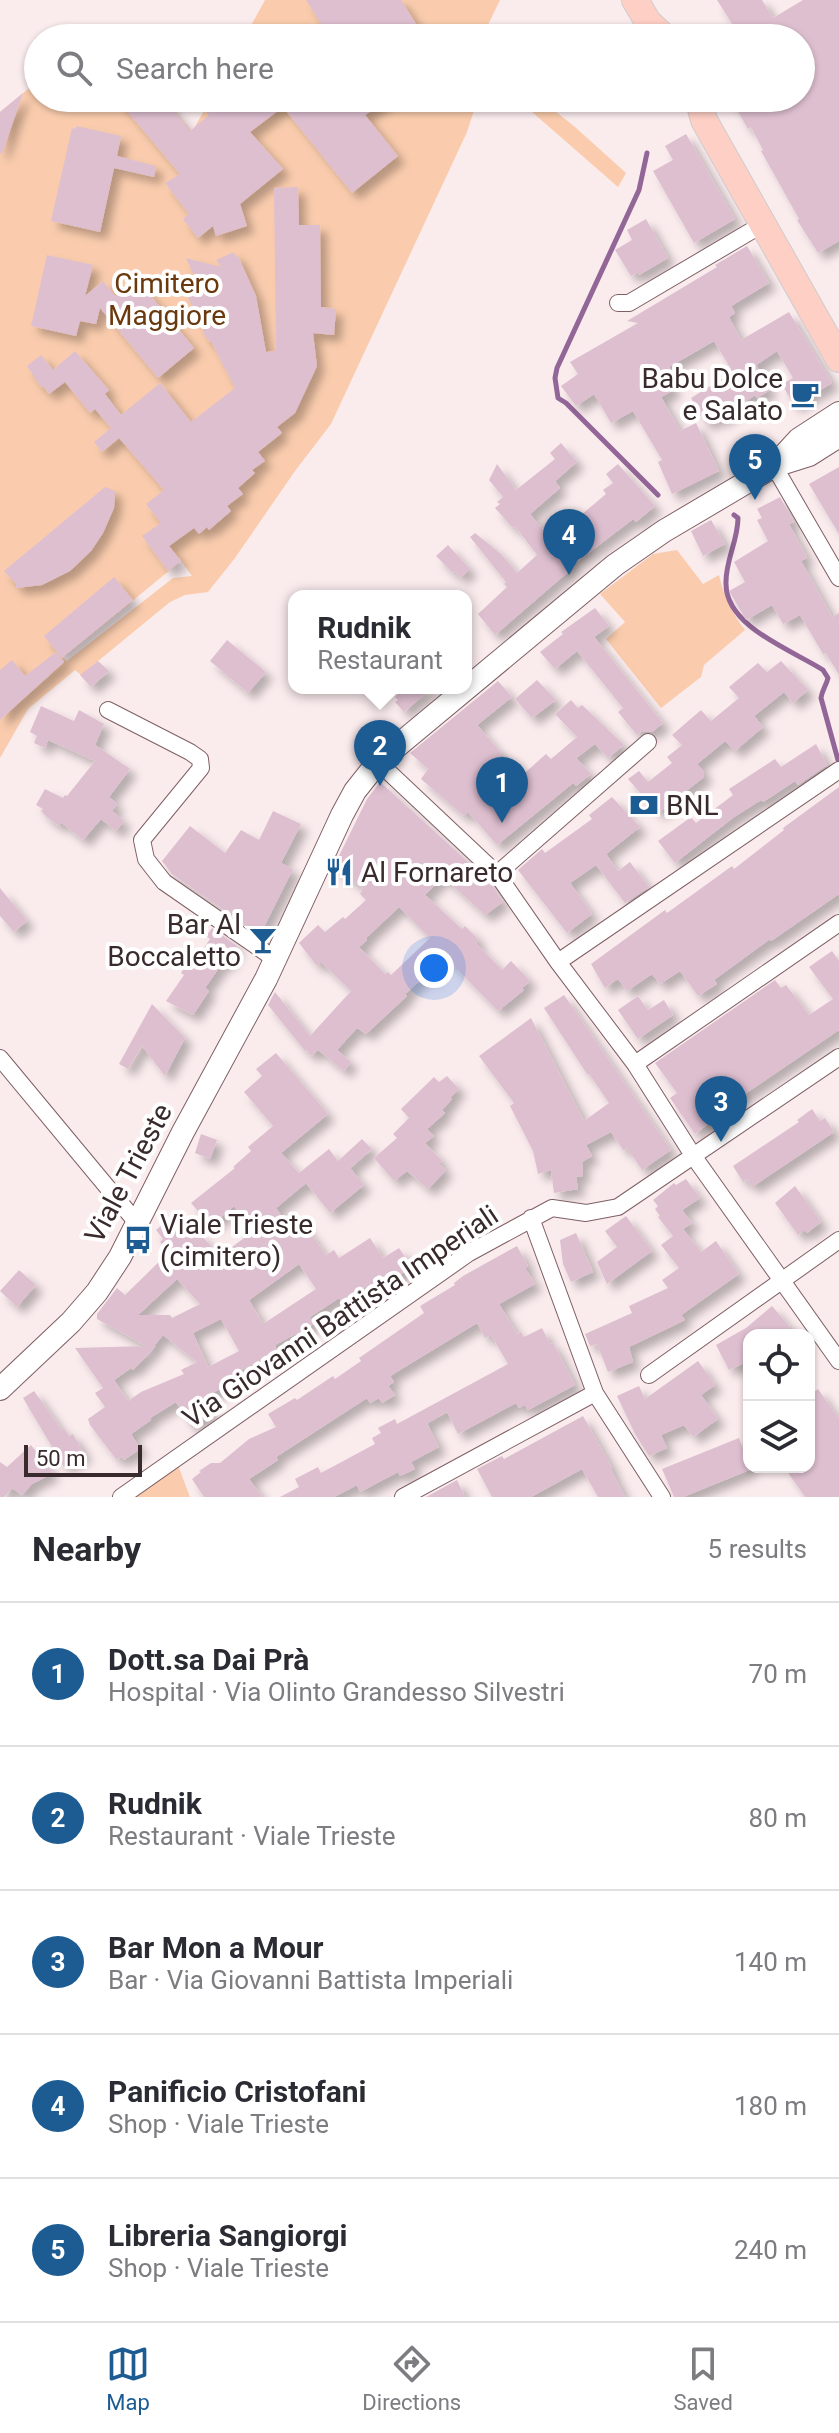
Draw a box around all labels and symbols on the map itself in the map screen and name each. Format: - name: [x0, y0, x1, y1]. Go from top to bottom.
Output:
- park label: Cimitero Maggiore: [108, 267, 226, 332]
- place label: Babu Dolce e Salato: [642, 362, 783, 427]
- cafe icon: Babu Dolce e Salato: [790, 379, 820, 409]
- pin: 5: [729, 434, 781, 500]
- pin: 4: [543, 509, 595, 575]
- pin: 2: [354, 720, 406, 786]
- pin: 1: [476, 757, 528, 823]
- place label: BNL: [666, 789, 719, 822]
- bank icon: BNL: [629, 790, 659, 820]
- place label: Al Fornareto: [361, 856, 513, 889]
- restaurant icon: Al Fornareto: [324, 857, 354, 887]
- place label: Bar Al Boccaletto: [107, 908, 241, 973]
- bar icon: Bar Al Boccaletto: [248, 925, 278, 955]
- your location: [414, 948, 454, 988]
- pin: 3: [695, 1076, 747, 1142]
- street label: Viale Trieste: [78, 1098, 179, 1249]
- street label: Via Giovanni Battista Imperiali: [176, 1198, 504, 1434]
- place label: Viale Trieste (cimitero): [160, 1208, 313, 1273]
- bus stop icon: Viale Trieste (cimitero): [123, 1225, 153, 1255]
- scale bar: [24, 1441, 142, 1477]

